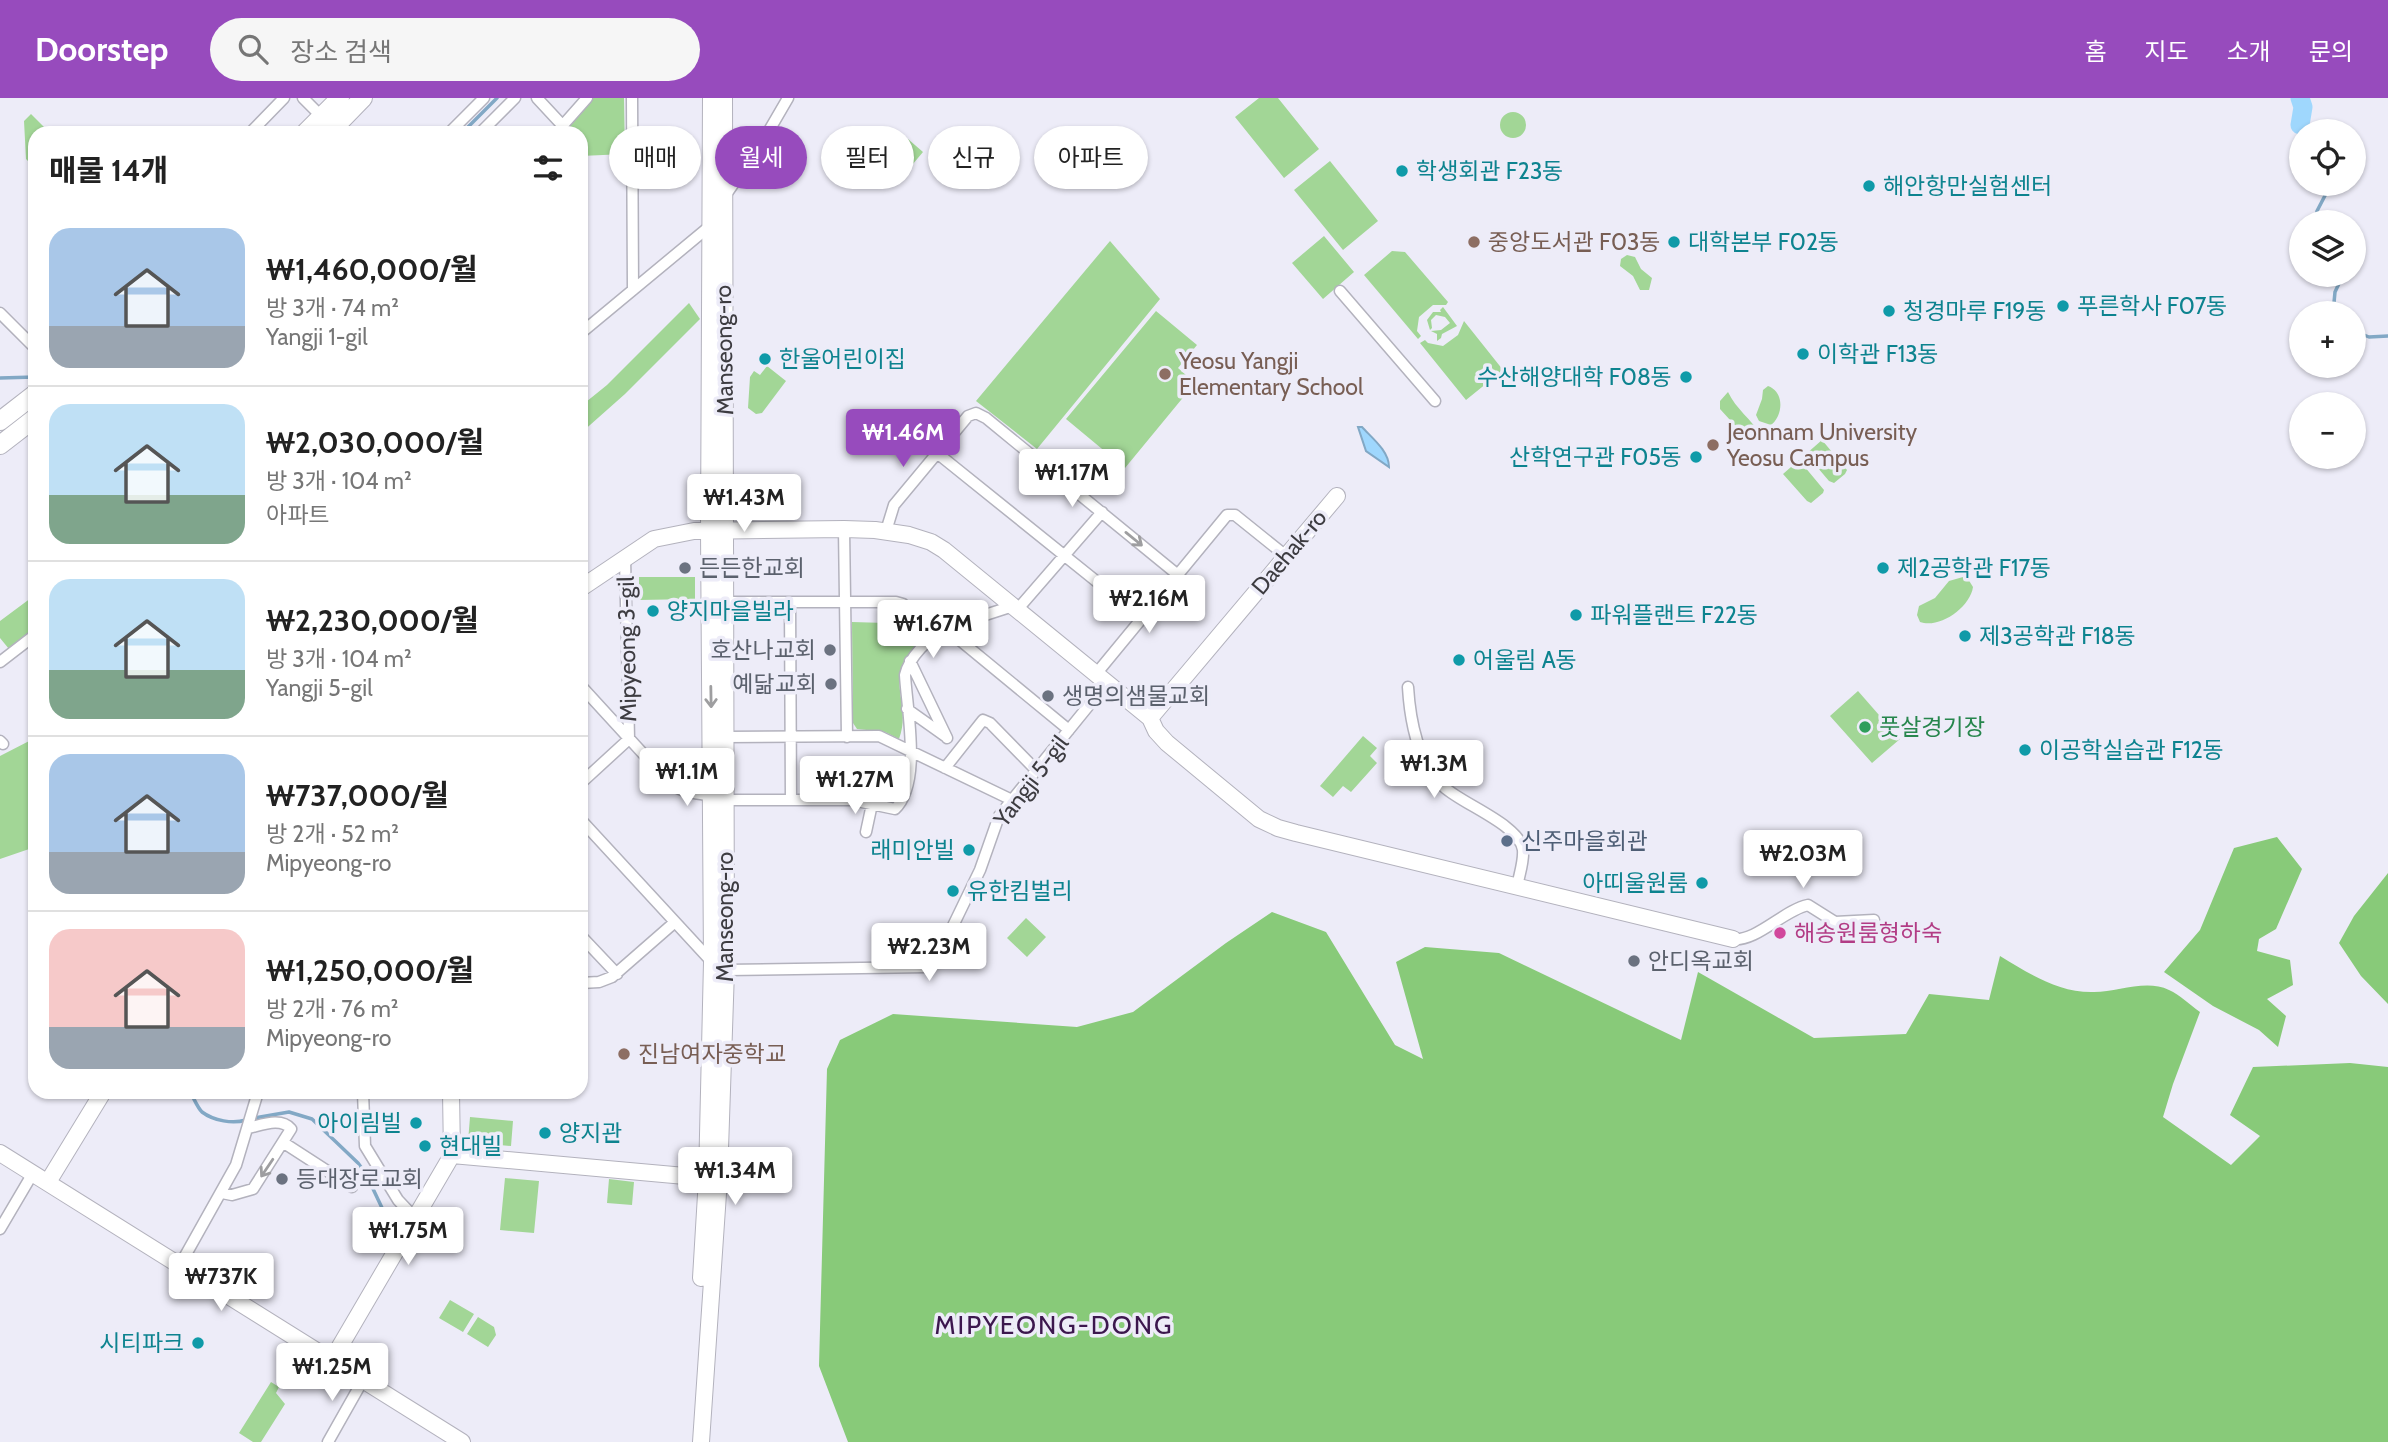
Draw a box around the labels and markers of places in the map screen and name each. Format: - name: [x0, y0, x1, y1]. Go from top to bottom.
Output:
- place label: 학생회관 F23동: [1416, 157, 1564, 185]
- marker: 학생회관 F23동: [1394, 163, 1410, 179]
- place label: 해안항만실험센터: [1883, 172, 2052, 200]
- marker: 해안항만실험센터: [1861, 178, 1877, 194]
- place label: 중앙도서관 F03동: [1488, 228, 1661, 256]
- place label: 대학본부 F02동: [1688, 228, 1839, 256]
- marker: 중앙도서관 F03동: [1466, 234, 1482, 250]
- marker: 대학본부 F02동: [1666, 234, 1682, 250]
- place label: 푸른학사 F07동: [2077, 292, 2227, 320]
- place label: 청경마루 F19동: [1903, 297, 2047, 325]
- marker: 푸른학사 F07동: [2055, 298, 2071, 314]
- marker: 청경마루 F19동: [1881, 303, 1897, 319]
- place label: 이학관 F13동: [1817, 340, 1939, 368]
- place label: 한울어린이집: [779, 345, 906, 373]
- marker: 이학관 F13동: [1795, 346, 1811, 362]
- place label: Yeosu Yangji Elementary School: [1178, 347, 1364, 401]
- marker: 한울어린이집: [757, 351, 773, 367]
- place label: 수산해양대학 F08동: [1477, 363, 1672, 391]
- marker: Yeosu Yangji Elementary School: [1157, 366, 1173, 382]
- marker: 수산해양대학 F08동: [1678, 369, 1694, 385]
- pin: ₩1.46M: [846, 410, 960, 469]
- place label: Jeonnam University Yeosu Campus: [1726, 418, 1917, 472]
- marker: Jeonnam University Yeosu Campus: [1705, 437, 1721, 453]
- place label: 산학연구관 F05동: [1509, 443, 1682, 471]
- marker: 산학연구관 F05동: [1688, 449, 1704, 465]
- pin: ₩1.17M: [1015, 450, 1129, 509]
- pin: ₩1.43M: [687, 474, 801, 534]
- place label: 든든한교회: [699, 554, 805, 582]
- place label: 제2공학관 F17동: [1897, 554, 2051, 582]
- marker: 든든한교회: [677, 560, 693, 576]
- marker: 제2공학관 F17동: [1875, 560, 1891, 576]
- pin: ₩2.16M: [1092, 575, 1206, 635]
- place label: 양지마을빌라: [667, 597, 794, 625]
- pin: ₩1.67M: [876, 601, 990, 660]
- place label: 파워플랜트 F22동: [1590, 601, 1758, 629]
- marker: 양지마을빌라: [645, 603, 661, 619]
- marker: 파워플랜트 F22동: [1568, 607, 1584, 623]
- place label: 제3공학관 F18동: [1979, 622, 2136, 650]
- marker: 제3공학관 F18동: [1957, 628, 1973, 644]
- place label: 호산나교회: [710, 636, 816, 664]
- marker: 호산나교회: [822, 642, 838, 658]
- place label: 어울림 A동: [1473, 646, 1577, 674]
- marker: 어울림 A동: [1451, 652, 1467, 668]
- place label: 예닮교회: [732, 670, 817, 698]
- marker: 예닮교회: [823, 676, 839, 692]
- place label: 생명의샘물교회: [1062, 682, 1210, 710]
- marker: 생명의샘물교회: [1040, 688, 1056, 704]
- place label: 풋살경기장: [1879, 713, 1985, 741]
- marker: 풋살경기장: [1857, 719, 1873, 735]
- place label: 이공학실습관 F12동: [2039, 736, 2224, 764]
- pin: ₩1.3M: [1385, 740, 1483, 800]
- marker: 이공학실습관 F12동: [2017, 742, 2033, 758]
- pin: ₩1.1M: [638, 748, 736, 808]
- pin: ₩1.27M: [798, 756, 912, 816]
- place label: 신주마을회관: [1521, 827, 1648, 855]
- pin: ₩2.03M: [1746, 830, 1860, 890]
- marker: 신주마을회관: [1499, 833, 1515, 849]
- place label: 래미안빌: [870, 836, 955, 864]
- marker: 래미안빌: [961, 842, 977, 858]
- place label: 아띠울원룸: [1582, 869, 1688, 897]
- marker: 아띠울원룸: [1694, 875, 1710, 891]
- place label: 유한킴벌리: [967, 877, 1073, 905]
- marker: 유한킴벌리: [945, 883, 961, 899]
- place label: 해송원룸형하숙: [1794, 919, 1942, 947]
- pin: ₩2.23M: [872, 924, 986, 983]
- marker: 해송원룸형하숙: [1772, 925, 1788, 941]
- place label: 안디옥교회: [1648, 947, 1754, 975]
- marker: 안디옥교회: [1626, 953, 1642, 969]
- place label: 진남여자중학교: [638, 1040, 786, 1068]
- marker: 진남여자중학교: [616, 1046, 632, 1062]
- place label: 아이림빌: [317, 1109, 402, 1137]
- marker: 아이림빌: [408, 1115, 424, 1131]
- place label: 양지관: [559, 1119, 622, 1147]
- marker: 양지관: [537, 1125, 553, 1141]
- place label: 현대빌: [439, 1132, 502, 1160]
- marker: 현대빌: [417, 1138, 433, 1154]
- pin: ₩1.34M: [678, 1148, 792, 1207]
- place label: 등대장로교회: [296, 1165, 423, 1193]
- marker: 등대장로교회: [274, 1171, 290, 1187]
- pin: ₩1.75M: [351, 1208, 465, 1267]
- pin: ₩737K: [172, 1254, 270, 1313]
- place label: 시티파크: [99, 1329, 184, 1357]
- marker: 시티파크: [190, 1335, 206, 1351]
- pin: ₩1.25M: [275, 1344, 389, 1403]

